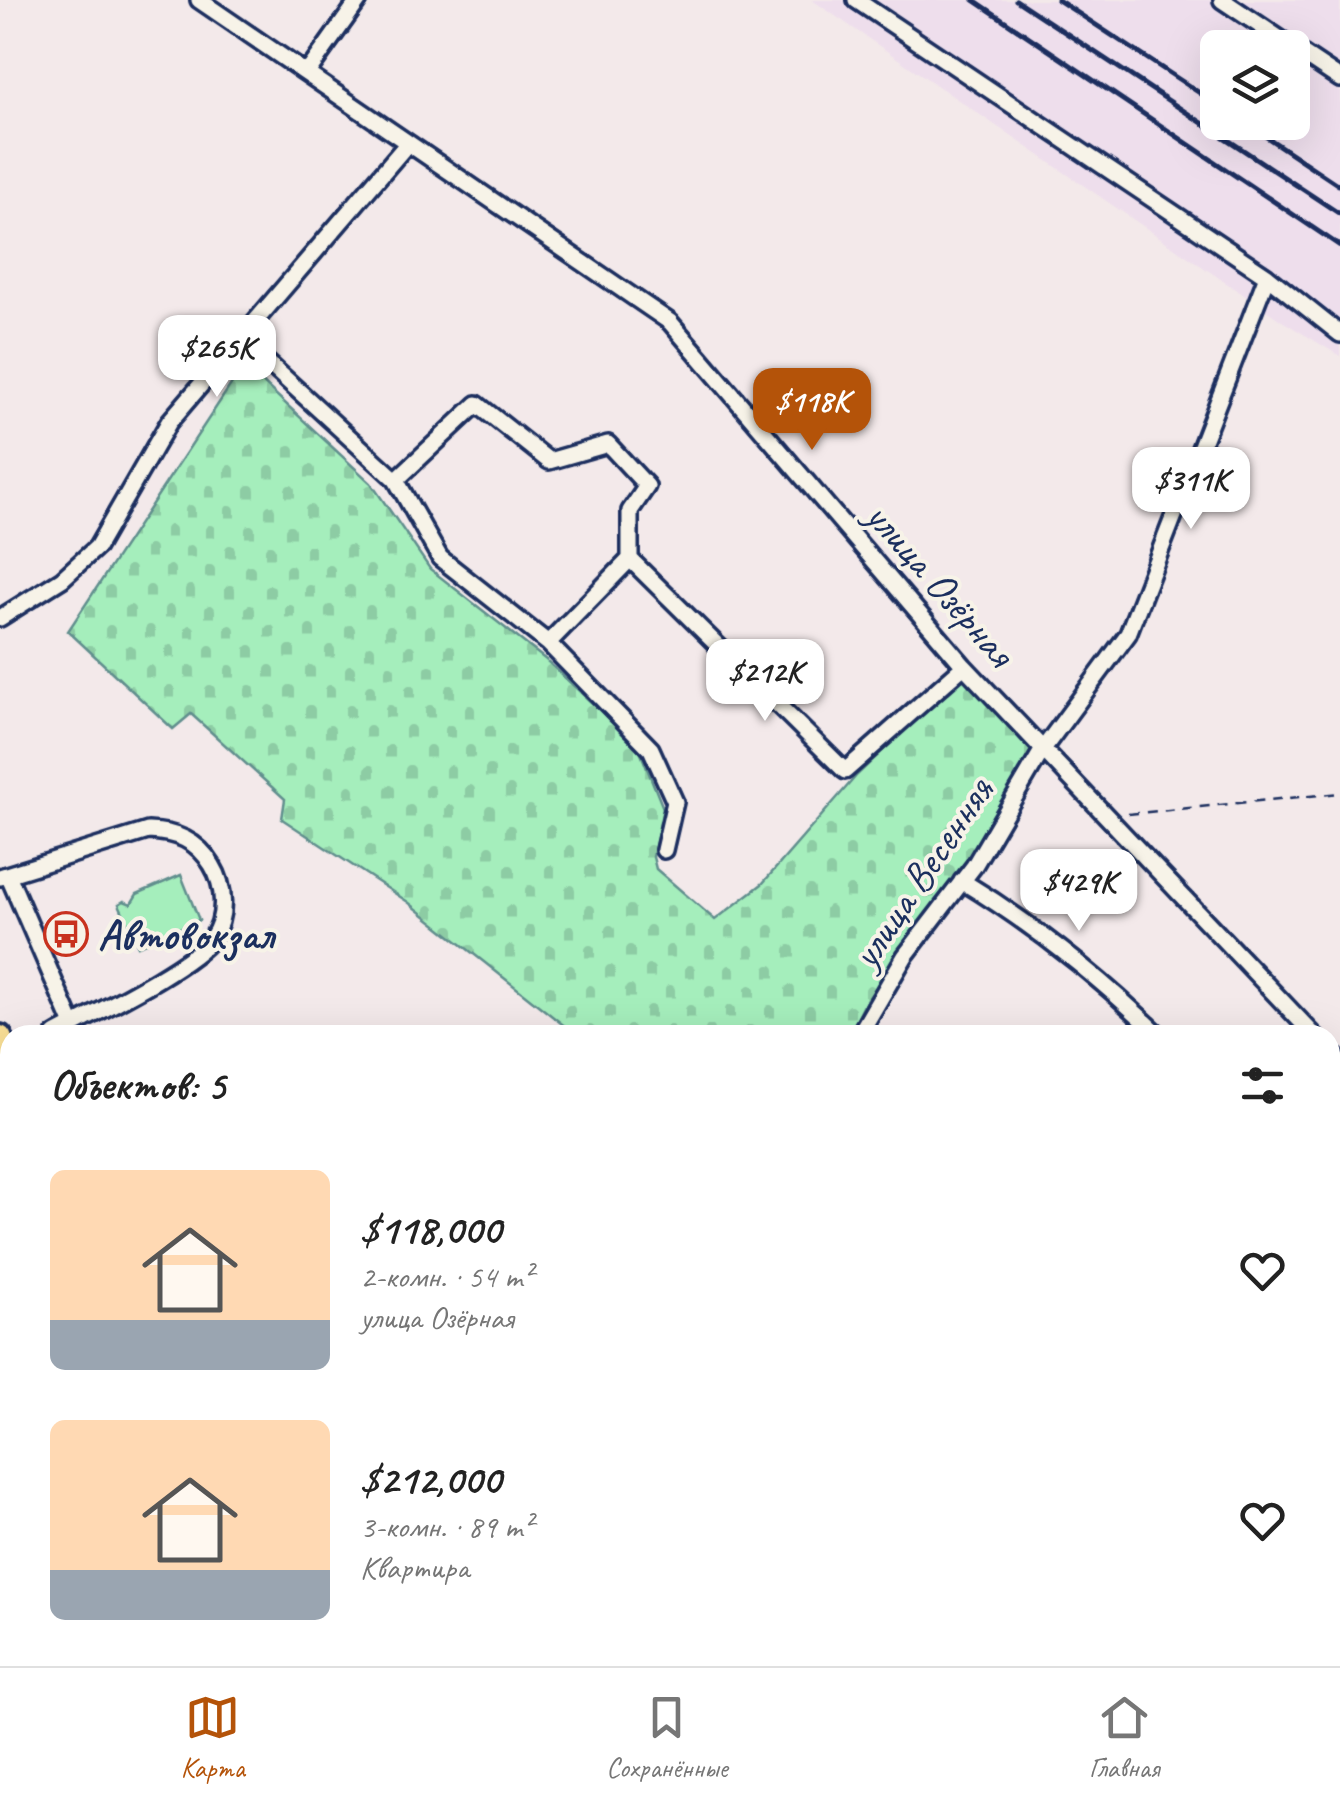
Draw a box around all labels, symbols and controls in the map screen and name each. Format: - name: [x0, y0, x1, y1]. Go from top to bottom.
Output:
- map controls: [1200, 30, 1310, 140]
- button: layers: [1200, 30, 1310, 140]
- pin: $265K: [147, 315, 287, 400]
- text: $265K: [180, 327, 254, 368]
- pin: $118K: [742, 368, 882, 453]
- text: $118K: [775, 380, 849, 421]
- pin: $311K: [1121, 447, 1261, 532]
- text: $311K: [1154, 459, 1228, 500]
- street label: улица Озёрная: [852, 488, 1028, 680]
- pin: $212K: [695, 639, 835, 724]
- text: $212K: [728, 651, 802, 692]
- street label: улица Весенняя: [837, 766, 1006, 981]
- pin: $429K: [1009, 849, 1149, 934]
- text: $429K: [1042, 861, 1116, 902]
- place label: Автовокзал: [98, 909, 277, 962]
- bus stop icon: Автовокзал: [43, 911, 89, 957]
- icon: filters: [1235, 1058, 1290, 1113]
- text: Объектов: 5: [50, 1059, 225, 1112]
- text: $118,000: [360, 1203, 501, 1256]
- icon: home: [130, 1210, 250, 1330]
- icon: heart: [1235, 1243, 1290, 1298]
- text: 2-комн. · 54 m²: [360, 1256, 532, 1297]
- text: улица Озёрная: [360, 1297, 513, 1338]
- text: $212,000: [360, 1453, 501, 1506]
- icon: home: [130, 1460, 250, 1580]
- icon: heart: [1235, 1493, 1290, 1548]
- text: 3-комн. · 89 m²: [360, 1506, 532, 1547]
- text: Квартира: [360, 1547, 469, 1588]
- tab: Карта: [181, 1690, 245, 1785]
- tab: Сохранённые: [606, 1690, 728, 1785]
- tab: Главная: [1089, 1690, 1159, 1785]

